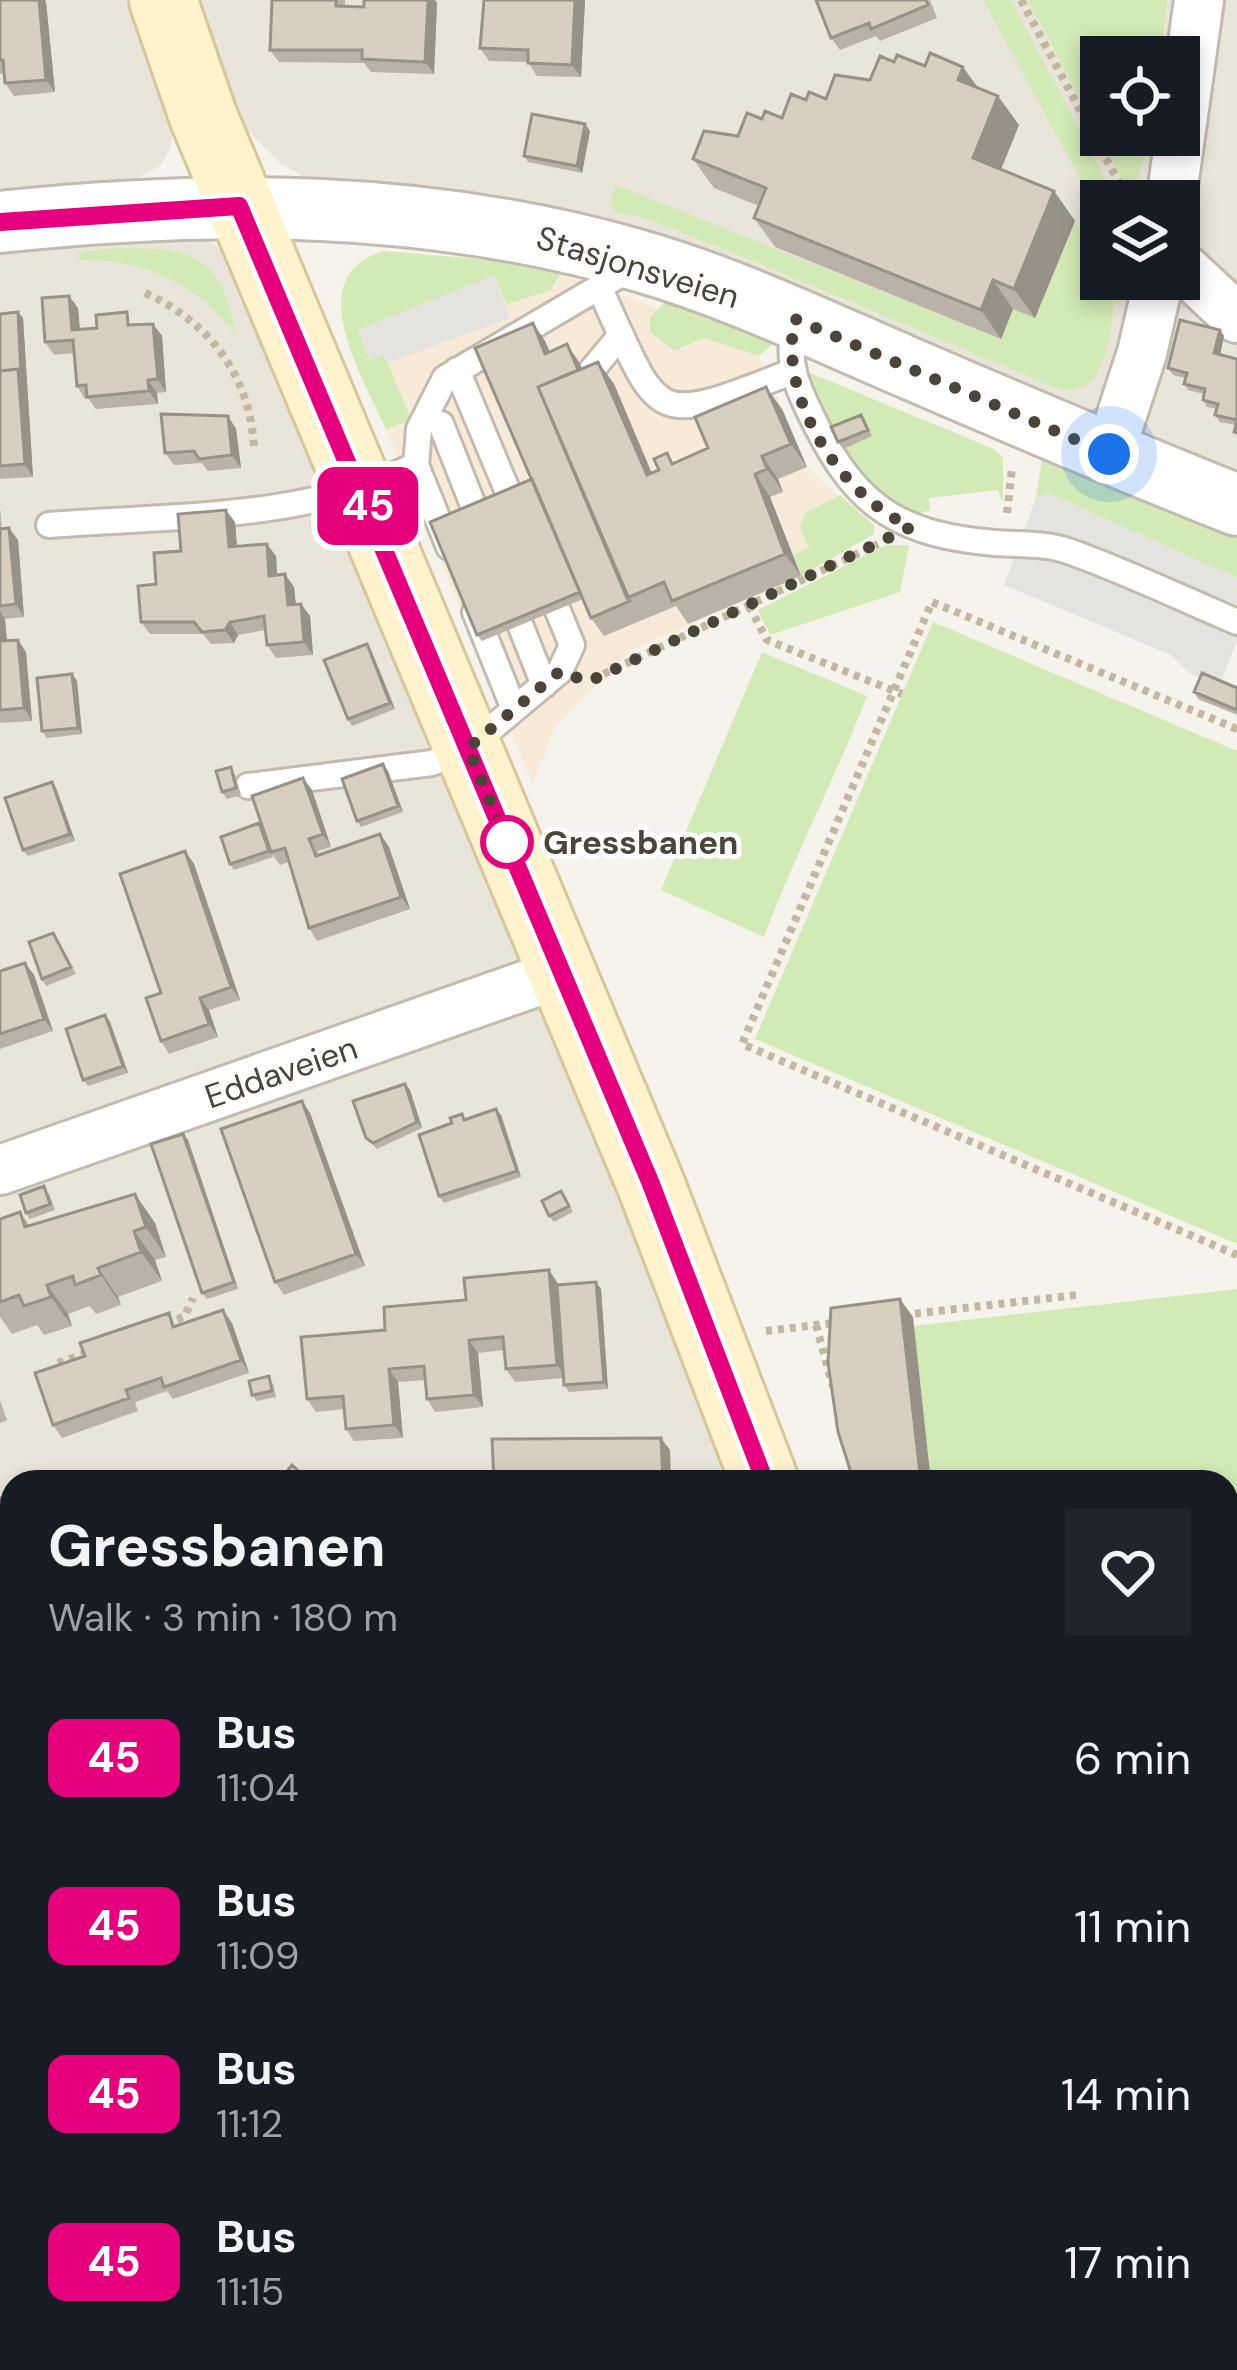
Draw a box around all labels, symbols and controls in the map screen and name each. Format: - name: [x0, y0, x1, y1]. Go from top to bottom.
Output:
- map controls: [1080, 36, 1200, 300]
- button: locate: [1080, 36, 1200, 156]
- button: layers: [1080, 180, 1200, 300]
- street label: Stasjonsveien: [531, 216, 745, 318]
- your location: [1079, 424, 1139, 484]
- line badge: 45: [314, 467, 422, 545]
- text: 45: [341, 478, 395, 533]
- marker: Gressbanen: [482, 817, 532, 867]
- place label: Gressbanen: [543, 821, 738, 864]
- street label: Eddaveien: [199, 1026, 363, 1118]
- text: Gressbanen: [48, 1509, 386, 1584]
- button: heart: [1065, 1509, 1191, 1635]
- text: Walk · 3 min · 180 m: [48, 1592, 398, 1643]
- text: Bus: [216, 1703, 296, 1762]
- text: 6 min: [1074, 1729, 1191, 1788]
- text: 45: [87, 1730, 141, 1785]
- text: 11:04: [216, 1762, 299, 1813]
- text: Bus: [216, 1871, 296, 1930]
- text: 11 min: [1074, 1897, 1191, 1956]
- text: 45: [87, 1898, 141, 1953]
- text: 11:09: [216, 1930, 299, 1981]
- text: Bus: [216, 2039, 296, 2098]
- text: 14 min: [1061, 2065, 1191, 2124]
- text: 45: [87, 2066, 141, 2121]
- text: 11:12: [216, 2098, 283, 2149]
- text: Bus: [216, 2207, 296, 2266]
- text: 17 min: [1064, 2233, 1191, 2292]
- text: 45: [87, 2234, 141, 2289]
- text: 11:15: [216, 2266, 284, 2317]

